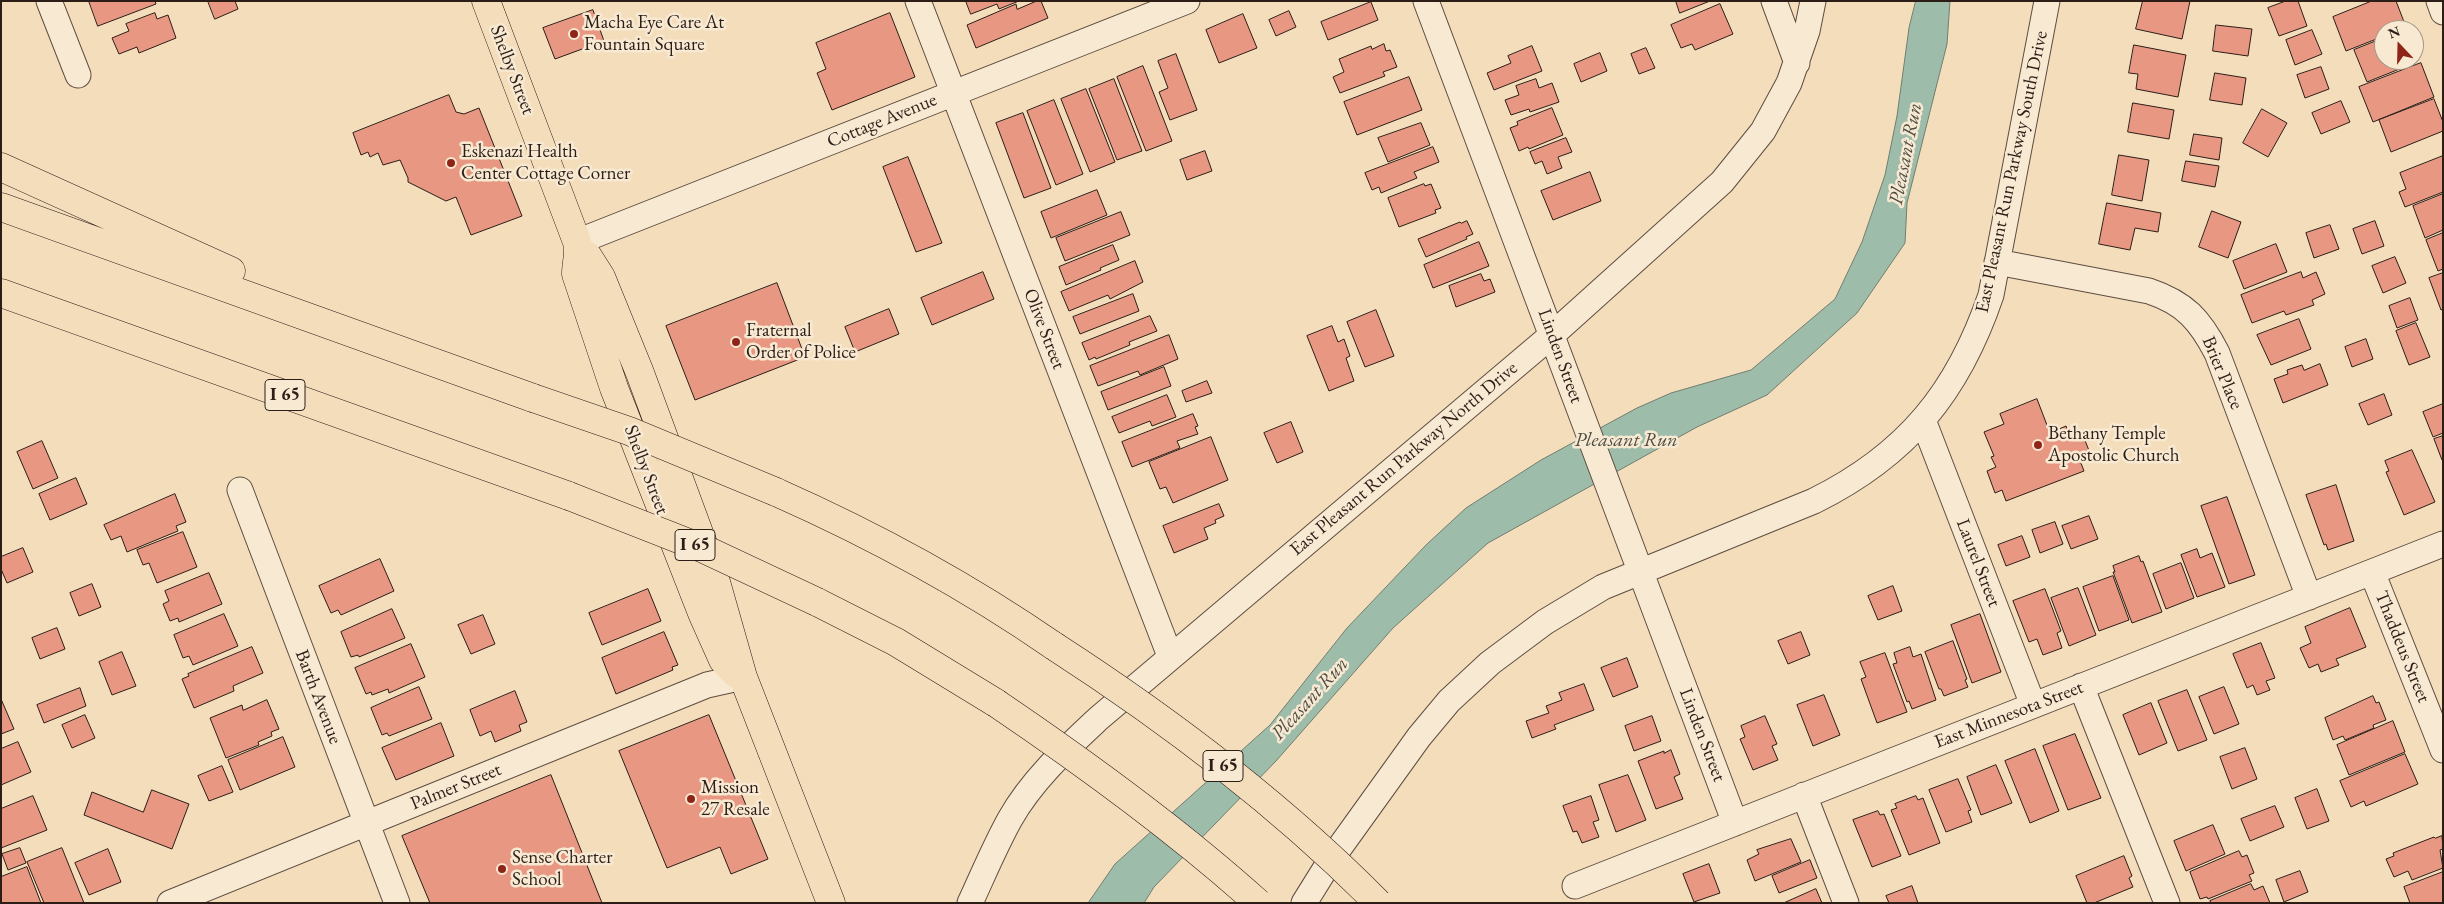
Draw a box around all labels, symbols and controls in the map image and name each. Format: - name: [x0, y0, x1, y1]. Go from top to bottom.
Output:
- place label: Macha Eye Care At Fountain Square: [584, 12, 724, 56]
- north arrow: [2374, 20, 2424, 70]
- street label: Shelby Street: [485, 22, 539, 118]
- text: N: [2385, 22, 2402, 42]
- marker: Macha Eye Care At Fountain Square: [568, 28, 580, 40]
- street label: East Pleasant Run Parkway South Drive: [1971, 29, 2053, 315]
- street label: Cottage Avenue: [824, 89, 940, 153]
- water label: Pleasant Run: [1884, 101, 1928, 207]
- place label: Eskenazi Health Center Cottage Corner: [461, 141, 630, 185]
- marker: Eskenazi Health Center Cottage Corner: [445, 157, 457, 169]
- street label: Olive Street: [1018, 285, 1070, 373]
- street label: Linden Street: [1532, 306, 1588, 406]
- place label: Fraternal Order of Police: [746, 320, 856, 364]
- street label: Brier Place: [2196, 333, 2248, 413]
- marker: Fraternal Order of Police: [730, 336, 742, 348]
- street label: East Pleasant Run Parkway North Drive: [1286, 357, 1522, 561]
- road number: I 65: [265, 380, 305, 410]
- street label: Shelby Street: [619, 422, 673, 518]
- place label: Bethany Temple Apostolic Church: [2048, 423, 2180, 467]
- water label: Pleasant Run: [1574, 429, 1678, 453]
- marker: Bethany Temple Apostolic Church: [2032, 439, 2044, 451]
- street label: Laurel Street: [1951, 516, 2005, 610]
- road number: I 65: [675, 530, 715, 560]
- street label: Thaddeus Street: [2369, 588, 2435, 706]
- street label: Barth Avenue: [290, 647, 346, 747]
- water label: Pleasant Run: [1267, 653, 1353, 745]
- street label: East Minnesota Street: [1931, 676, 2087, 754]
- street label: Linden Street: [1674, 685, 1730, 785]
- road number: I 65: [1203, 750, 1243, 781]
- street label: Palmer Street: [407, 758, 505, 816]
- place label: Mission 27 Resale: [701, 777, 770, 821]
- marker: Mission 27 Resale: [685, 793, 697, 805]
- place label: Sense Charter School: [512, 847, 613, 891]
- marker: Sense Charter School: [496, 863, 508, 875]

